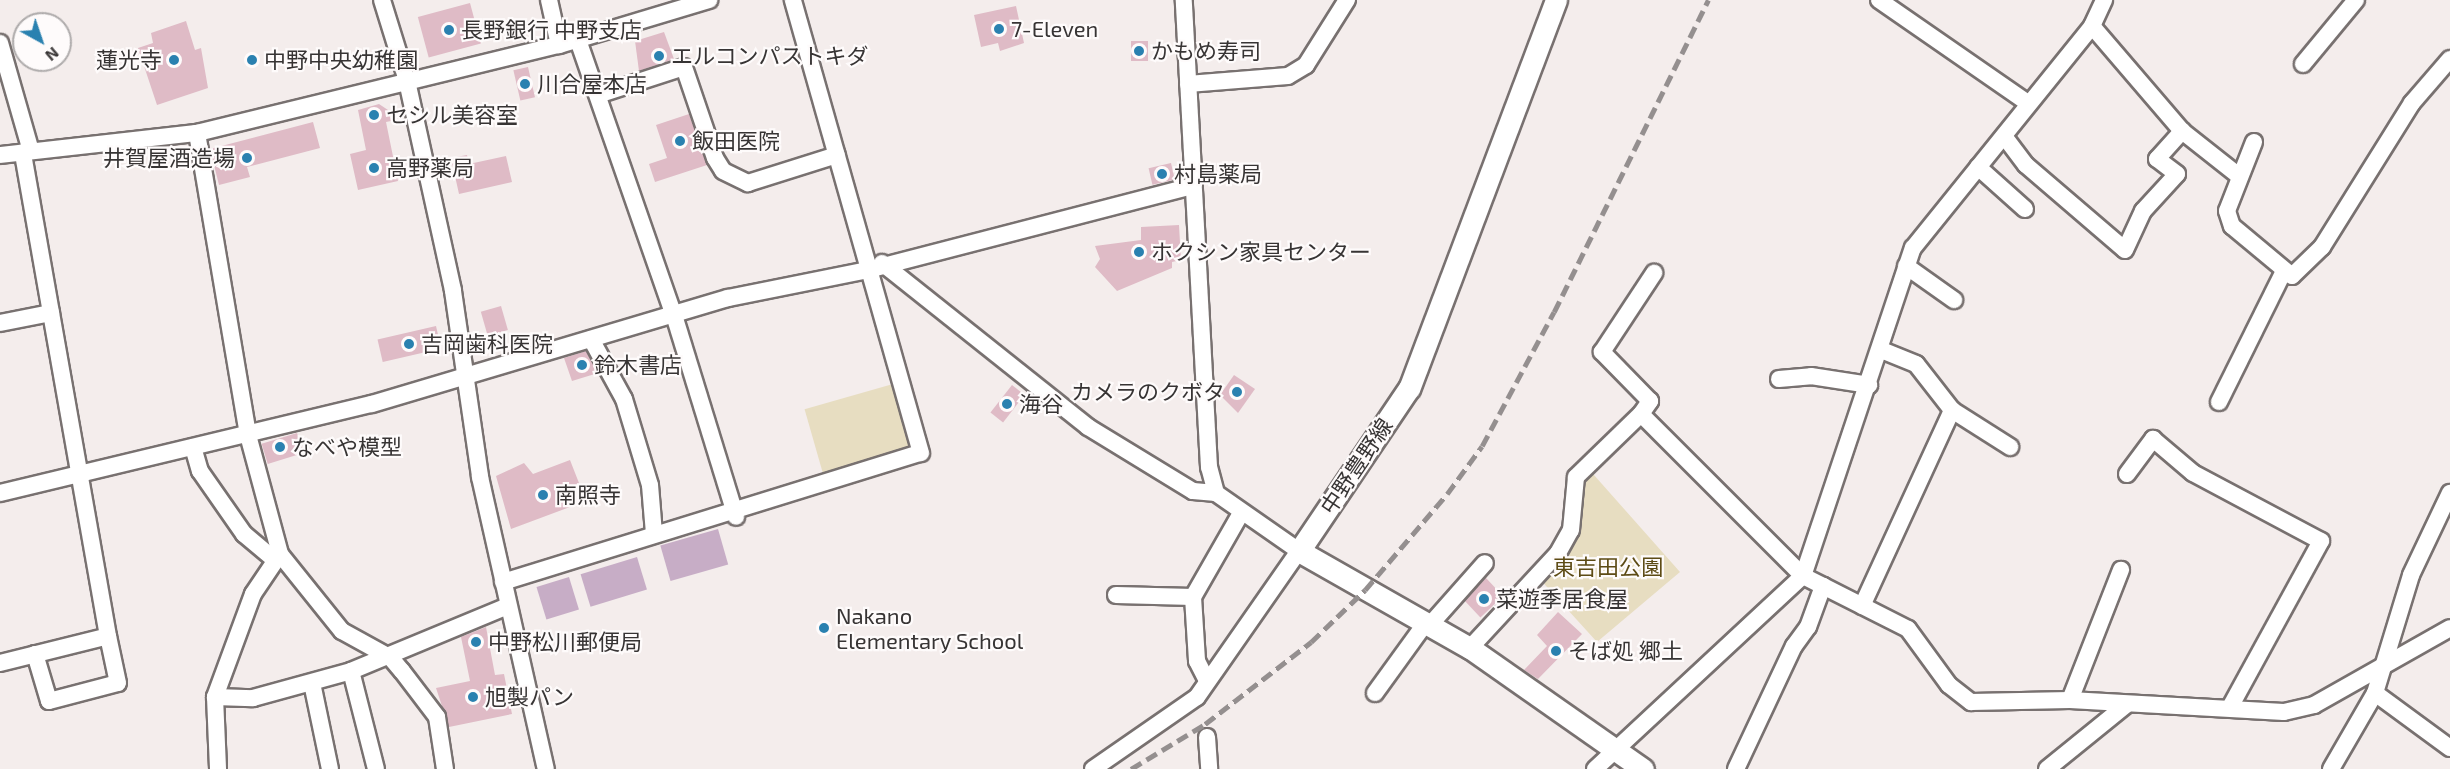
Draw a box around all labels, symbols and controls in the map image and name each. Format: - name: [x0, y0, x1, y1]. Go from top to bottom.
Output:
- north arrow: [12, 12, 72, 72]
- place label: 7-Eleven: [1011, 16, 1098, 42]
- place label: 長野銀行 中野支店: [461, 17, 642, 43]
- marker: 7-Eleven: [992, 22, 1006, 36]
- marker: 長野銀行 中野支店: [442, 23, 456, 37]
- place label: かもめ寿司: [1151, 38, 1261, 64]
- place label: エルコンパストキダ: [671, 43, 869, 69]
- text: N: [42, 44, 63, 66]
- marker: かもめ寿司: [1132, 44, 1146, 58]
- place label: 蓮光寺: [96, 47, 162, 73]
- place label: 中野中央幼稚園: [264, 47, 418, 73]
- marker: エルコンパストキダ: [652, 49, 666, 63]
- marker: 蓮光寺: [167, 53, 181, 67]
- marker: 中野中央幼稚園: [245, 53, 259, 67]
- place label: 川合屋本店: [537, 71, 647, 97]
- marker: 川合屋本店: [518, 77, 532, 91]
- place label: セシル美容室: [386, 102, 518, 128]
- marker: セシル美容室: [367, 108, 381, 122]
- place label: 飯田医院: [692, 128, 780, 154]
- marker: 飯田医院: [673, 134, 687, 148]
- place label: 井賀屋酒造場: [103, 145, 235, 171]
- marker: 井賀屋酒造場: [240, 151, 254, 165]
- place label: 高野薬局: [386, 155, 474, 181]
- marker: 高野薬局: [367, 161, 381, 175]
- place label: 村島薬局: [1174, 161, 1262, 187]
- marker: 村島薬局: [1155, 167, 1169, 181]
- place label: ホクシン家具センター: [1151, 239, 1371, 265]
- marker: ホクシン家具センター: [1132, 245, 1146, 259]
- place label: 吉岡歯科医院: [421, 331, 553, 357]
- marker: 吉岡歯科医院: [402, 337, 416, 351]
- place label: 鈴木書店: [594, 352, 682, 378]
- marker: 鈴木書店: [575, 358, 589, 372]
- place label: カメラのクボタ: [1071, 379, 1225, 405]
- marker: カメラのクボタ: [1230, 385, 1244, 399]
- place label: 海谷: [1019, 391, 1063, 417]
- marker: 海谷: [1000, 397, 1014, 411]
- street label: 中野豊野線: [1314, 413, 1398, 519]
- place label: なべや模型: [292, 434, 402, 460]
- marker: なべや模型: [273, 440, 287, 454]
- place label: 南照寺: [555, 482, 621, 508]
- marker: 南照寺: [536, 488, 550, 502]
- park label: 東吉田公園: [1553, 554, 1663, 580]
- place label: 菜遊季居食屋: [1496, 586, 1628, 612]
- marker: 菜遊季居食屋: [1477, 592, 1491, 606]
- place label: Nakano Elementary School: [836, 602, 1024, 654]
- marker: Nakano Elementary School: [817, 621, 831, 635]
- place label: 中野松川郵便局: [488, 629, 642, 655]
- marker: 中野松川郵便局: [469, 635, 483, 649]
- place label: そば処 郷土: [1568, 638, 1683, 664]
- marker: そば処 郷土: [1549, 644, 1563, 658]
- place label: 旭製パン: [485, 684, 573, 710]
- marker: 旭製パン: [466, 690, 480, 704]

